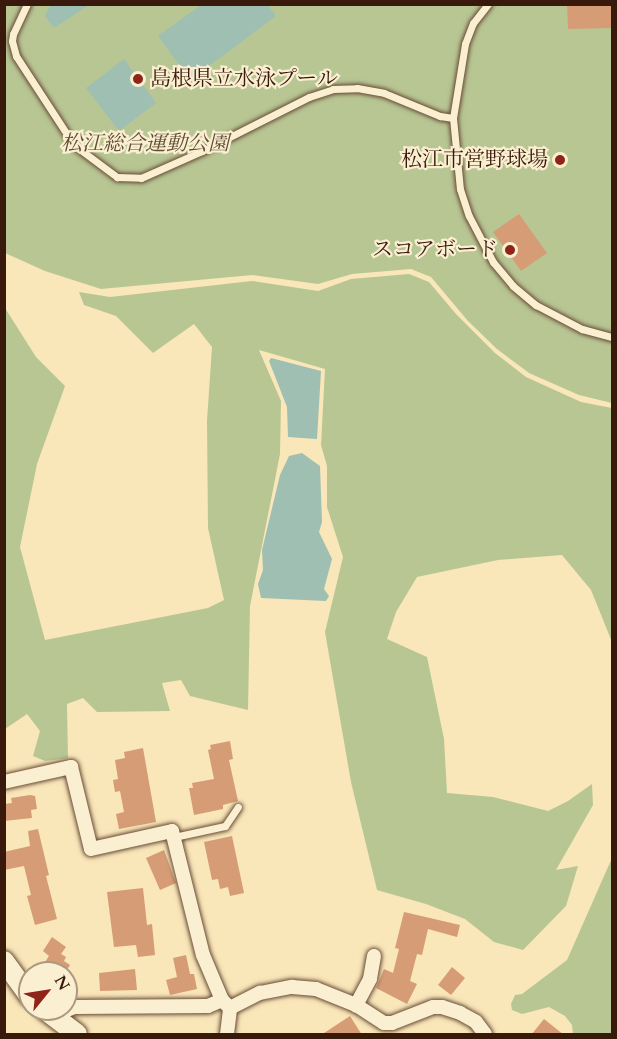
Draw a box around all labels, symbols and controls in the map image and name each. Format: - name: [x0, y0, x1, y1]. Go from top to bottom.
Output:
- place label: 島根県立水泳プール: [150, 66, 338, 92]
- marker: 島根県立水泳プール: [131, 72, 145, 86]
- park label: 松江総合運動公園: [61, 131, 229, 157]
- place label: 松江市営野球場: [401, 147, 548, 173]
- marker: 松江市営野球場: [553, 153, 567, 167]
- place label: スコアボード: [372, 237, 498, 263]
- marker: スコアボード: [503, 243, 517, 257]
- north arrow: [18, 961, 78, 1021]
- text: N: [49, 971, 75, 995]

